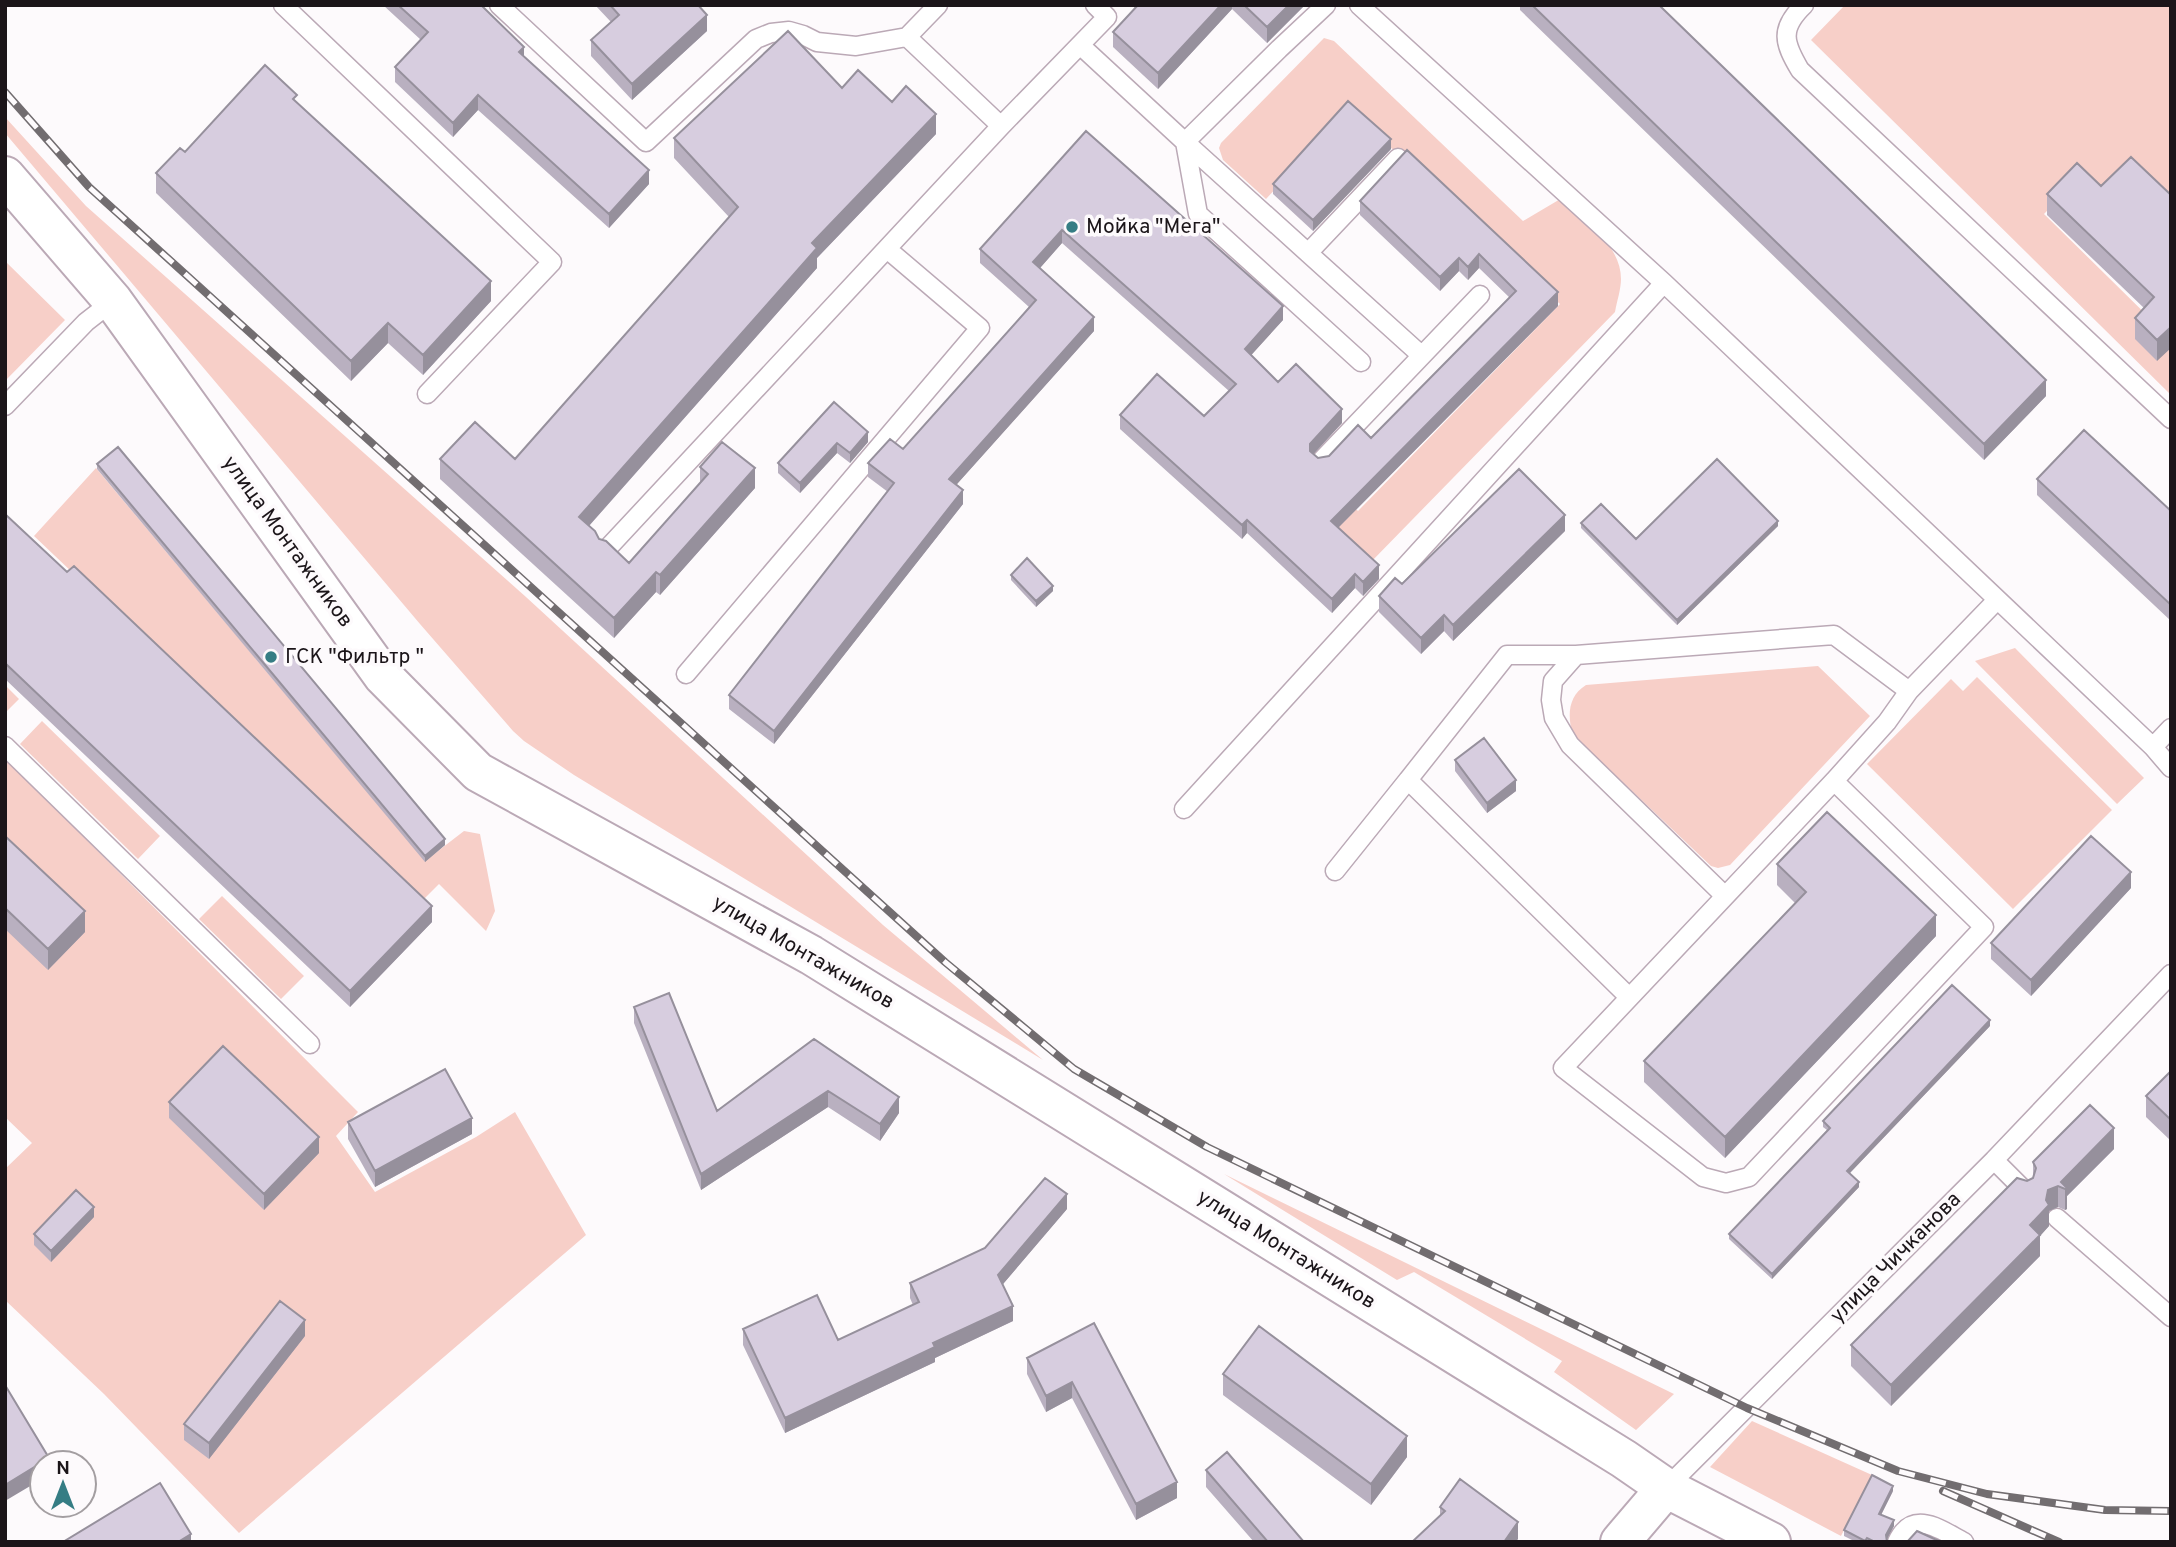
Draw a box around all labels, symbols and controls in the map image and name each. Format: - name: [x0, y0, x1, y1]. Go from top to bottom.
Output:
- place label: Мойка "Мега": [1086, 214, 1220, 241]
- marker: Мойка "Мега": [1064, 219, 1080, 235]
- street label: улица Монтажников: [216, 451, 358, 633]
- place label: ГСК "Фильтр ": [285, 644, 424, 671]
- marker: ГСК "Фильтр ": [263, 649, 279, 665]
- street label: улица Монтажников: [707, 890, 899, 1016]
- street label: улица Монтажников: [1192, 1184, 1380, 1316]
- street label: улица Чичканова: [1825, 1187, 1967, 1329]
- north arrow: [28, 1449, 98, 1519]
- text: N: [56, 1457, 70, 1481]

